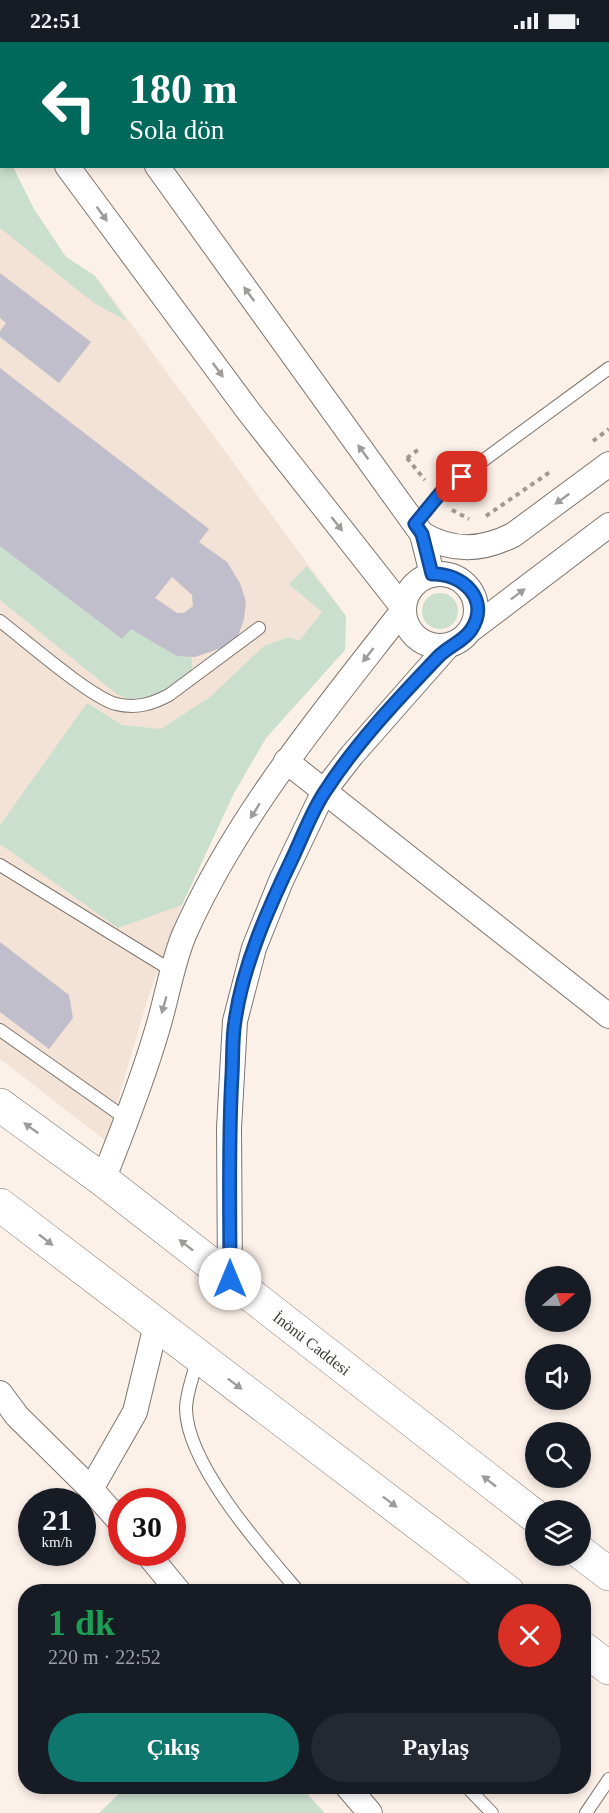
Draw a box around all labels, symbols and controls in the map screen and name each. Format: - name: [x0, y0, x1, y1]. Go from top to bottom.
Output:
- text: 22:51: [30, 8, 81, 33]
- icon: left: [30, 66, 108, 144]
- text: 180 m: [129, 66, 238, 112]
- text: Sola dön: [129, 115, 224, 145]
- one-way arrow: [95, 206, 107, 221]
- one-way arrow: [243, 287, 255, 303]
- one-way arrow: [211, 363, 223, 378]
- one-way arrow: [357, 445, 369, 461]
- pin: [436, 451, 487, 502]
- icon: arrive: [445, 460, 478, 493]
- one-way arrow: [554, 493, 570, 505]
- one-way arrow: [331, 517, 343, 532]
- one-way arrow: [511, 588, 526, 600]
- one-way arrow: [361, 647, 374, 663]
- one-way arrow: [249, 802, 260, 819]
- one-way arrow: [159, 996, 169, 1014]
- one-way arrow: [23, 1122, 38, 1134]
- one-way arrow: [39, 1234, 54, 1246]
- one-way arrow: [178, 1239, 194, 1252]
- position arrow: [198, 1247, 262, 1311]
- north arrow: [525, 1266, 591, 1332]
- map controls: [525, 1266, 591, 1566]
- street label: İnönü Caddesi: [270, 1308, 354, 1379]
- button: sound: [525, 1344, 591, 1410]
- one-way arrow: [226, 1378, 242, 1390]
- button: search: [525, 1422, 591, 1488]
- one-way arrow: [482, 1475, 497, 1487]
- speed limit sign: 30: [108, 1488, 186, 1566]
- one-way arrow: [382, 1496, 398, 1508]
- button: layers: [525, 1500, 591, 1566]
- text: 21: [42, 1503, 72, 1536]
- text: km/h: [42, 1534, 72, 1550]
- text: 1 dk: [48, 1603, 115, 1643]
- button: close: [498, 1604, 561, 1667]
- text: 220 m · 22:52: [48, 1646, 161, 1668]
- button: Çıkış: [48, 1713, 299, 1782]
- button: Paylaş: [311, 1713, 561, 1782]

